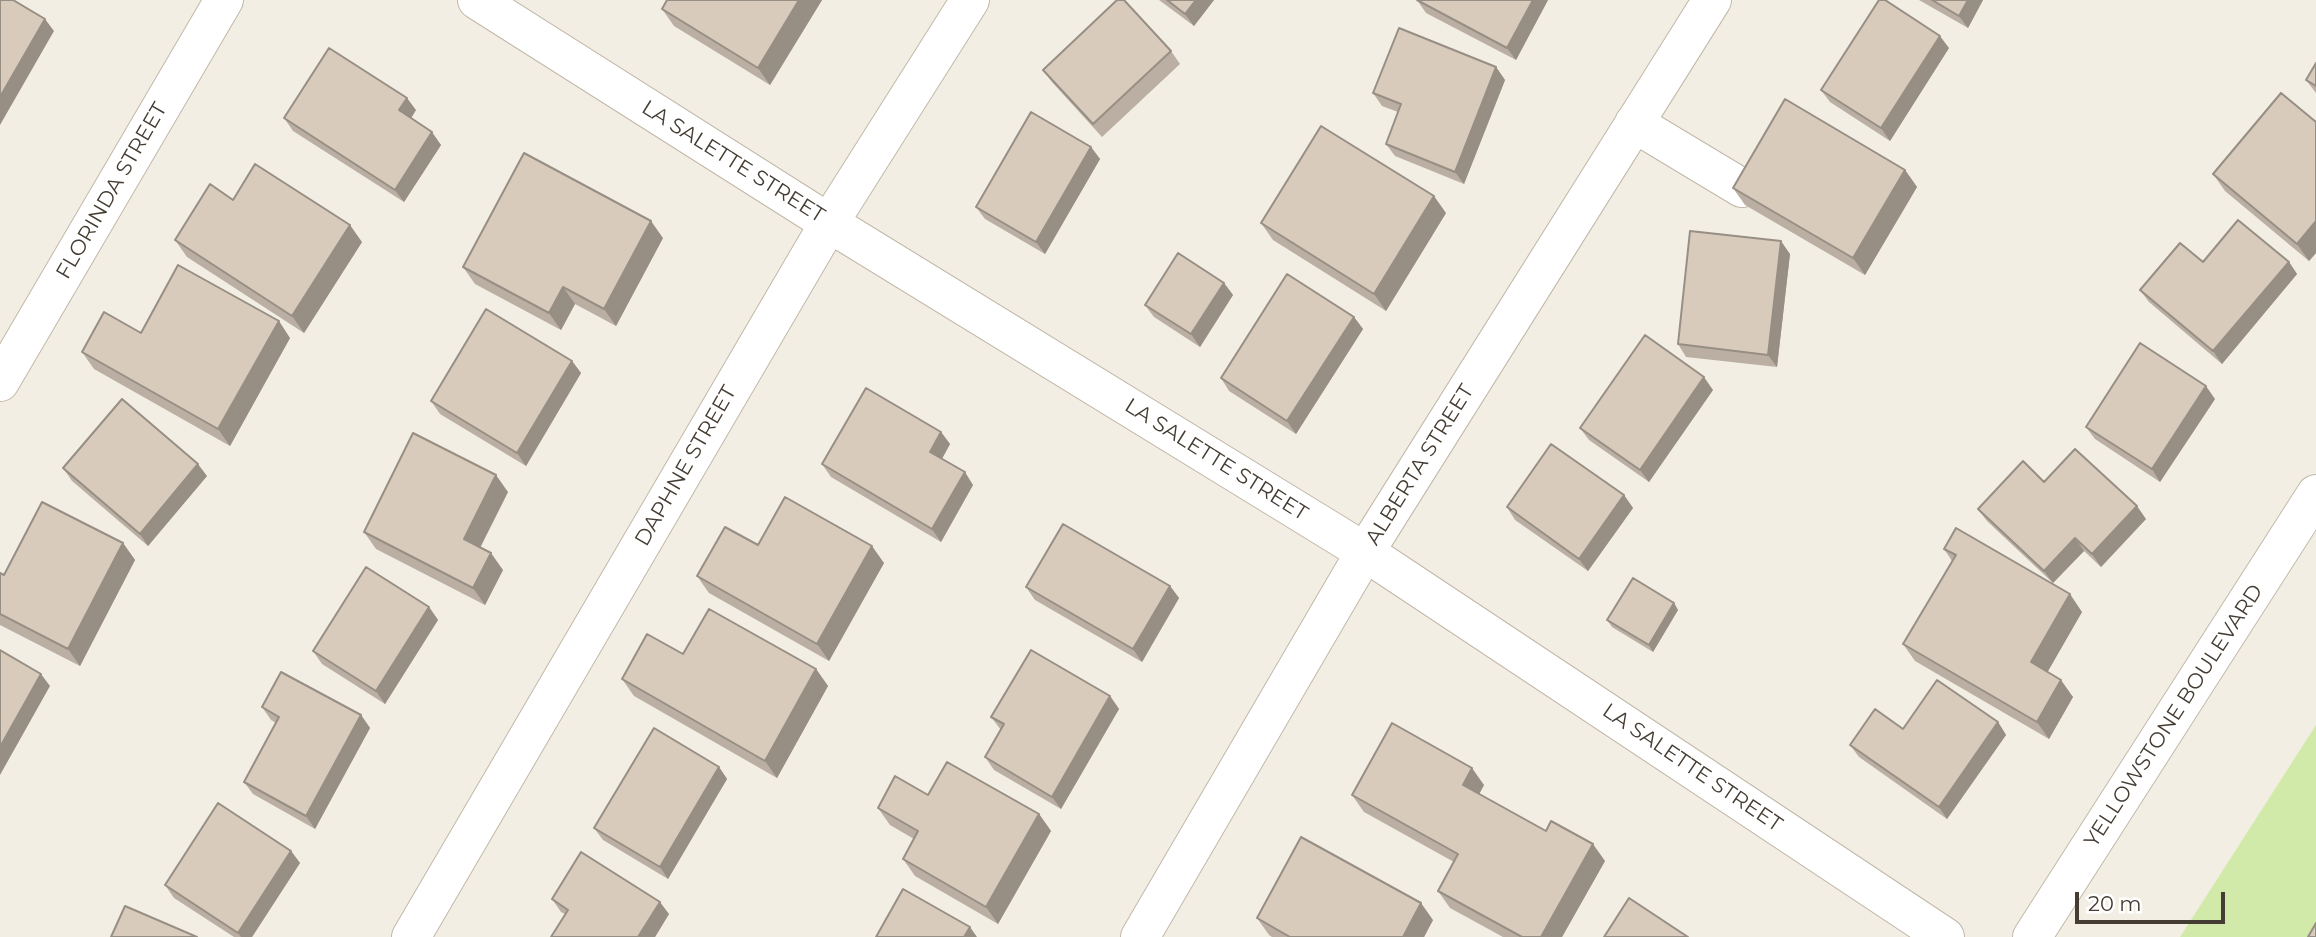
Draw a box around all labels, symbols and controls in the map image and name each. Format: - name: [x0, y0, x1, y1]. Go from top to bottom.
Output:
- street label: LA SALETTE STREET: [637, 95, 829, 229]
- street label: FLORINDA STREET: [51, 98, 173, 284]
- street label: ALBERTA STREET: [1360, 380, 1480, 550]
- street label: DAPHNE STREET: [630, 381, 742, 551]
- street label: LA SALETTE STREET: [1120, 393, 1312, 527]
- street label: YELLOWSTONE BOULEVARD: [2079, 580, 2269, 852]
- street label: LA SALETTE STREET: [1597, 698, 1787, 838]
- scale bar: [2078, 878, 2228, 922]
- text: 20 m: [2088, 891, 2142, 916]

